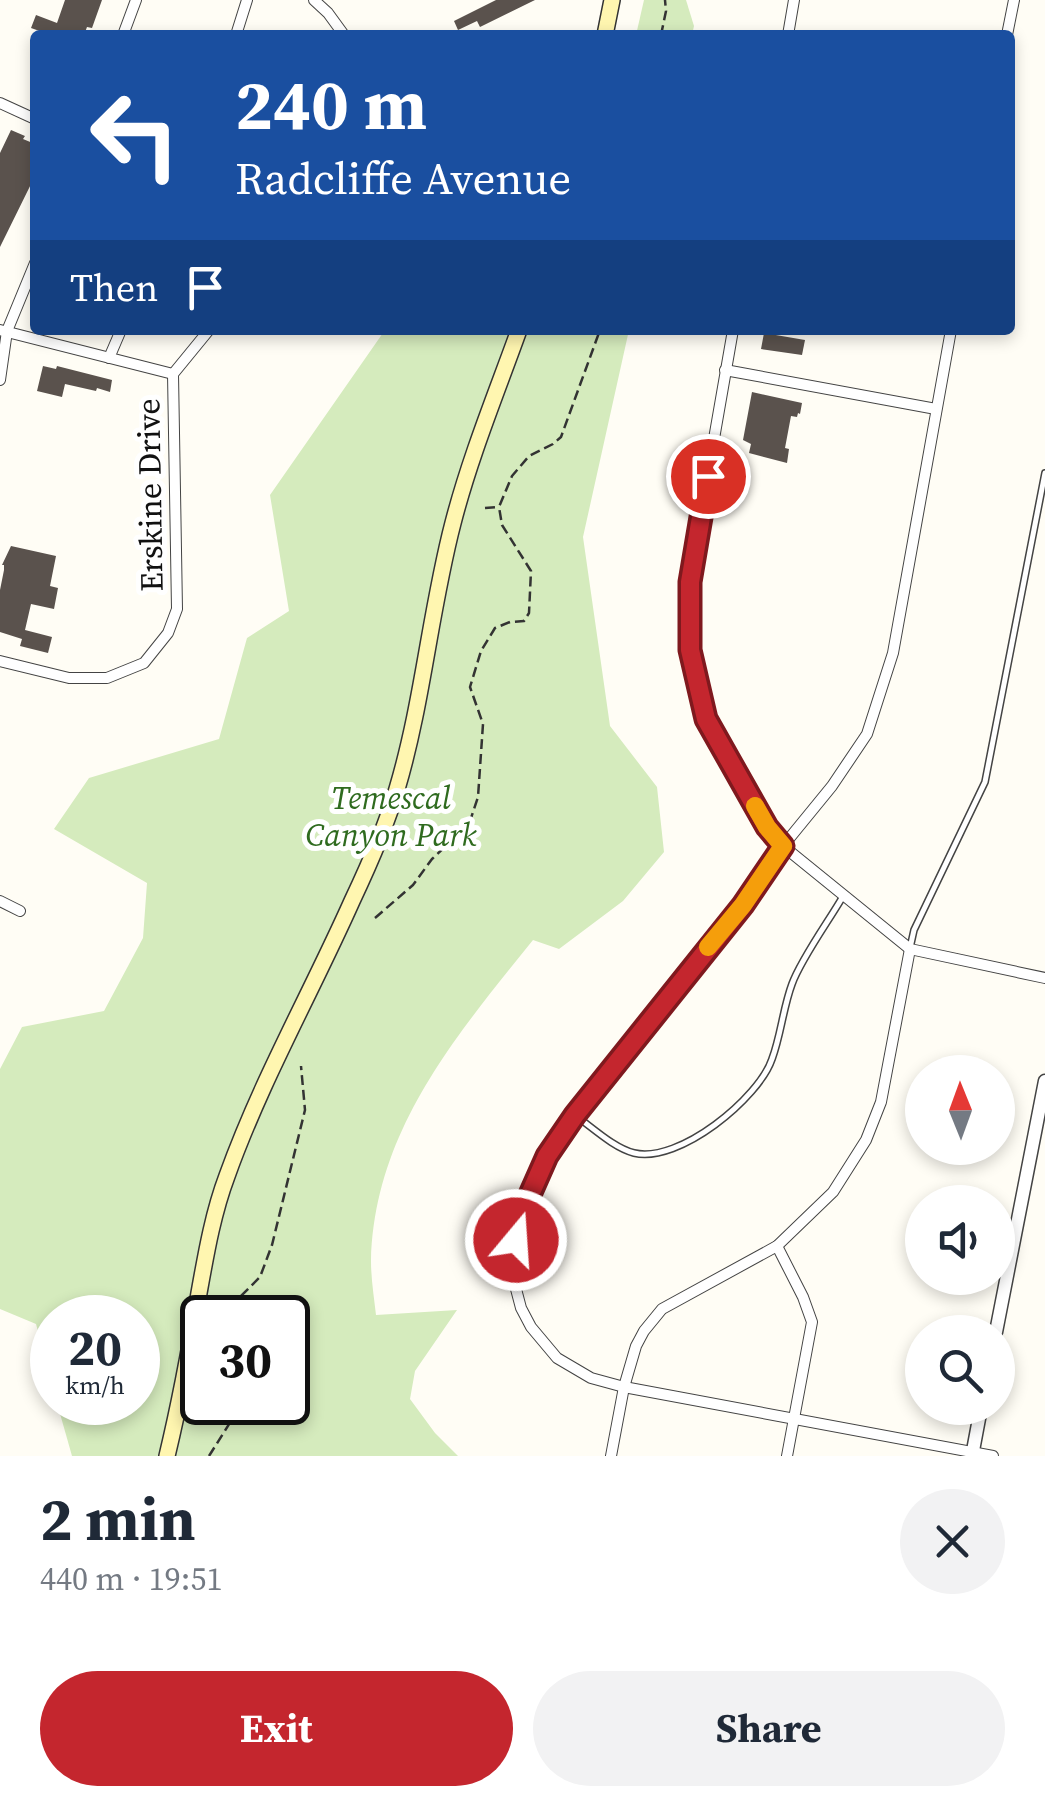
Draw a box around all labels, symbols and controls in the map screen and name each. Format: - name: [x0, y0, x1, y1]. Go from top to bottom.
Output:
- text: 240 m: [235, 56, 427, 152]
- icon: left: [70, 70, 200, 200]
- text: Radcliffe Avenue: [235, 147, 571, 209]
- icon: arrive: [178, 260, 233, 315]
- text: Then: [70, 262, 158, 314]
- street label: Erskine Drive: [126, 398, 174, 592]
- pin: [666, 434, 751, 519]
- icon: arrive: [681, 449, 736, 504]
- park label: Temescal Canyon Park: [305, 776, 478, 857]
- north arrow: [905, 1055, 1015, 1165]
- map controls: [905, 1055, 1015, 1425]
- button: sound: [905, 1185, 1015, 1295]
- position arrow: [464, 1188, 568, 1292]
- speed limit sign: 30: [180, 1295, 310, 1425]
- text: 20: [68, 1313, 122, 1382]
- button: search: [905, 1315, 1015, 1425]
- text: km/h: [65, 1368, 125, 1402]
- text: 2 min: [40, 1478, 196, 1560]
- button: close: [900, 1489, 1005, 1594]
- text: 440 m · 19:51: [40, 1557, 222, 1601]
- button: Exit: [40, 1671, 513, 1786]
- button: Share: [533, 1671, 1005, 1786]

